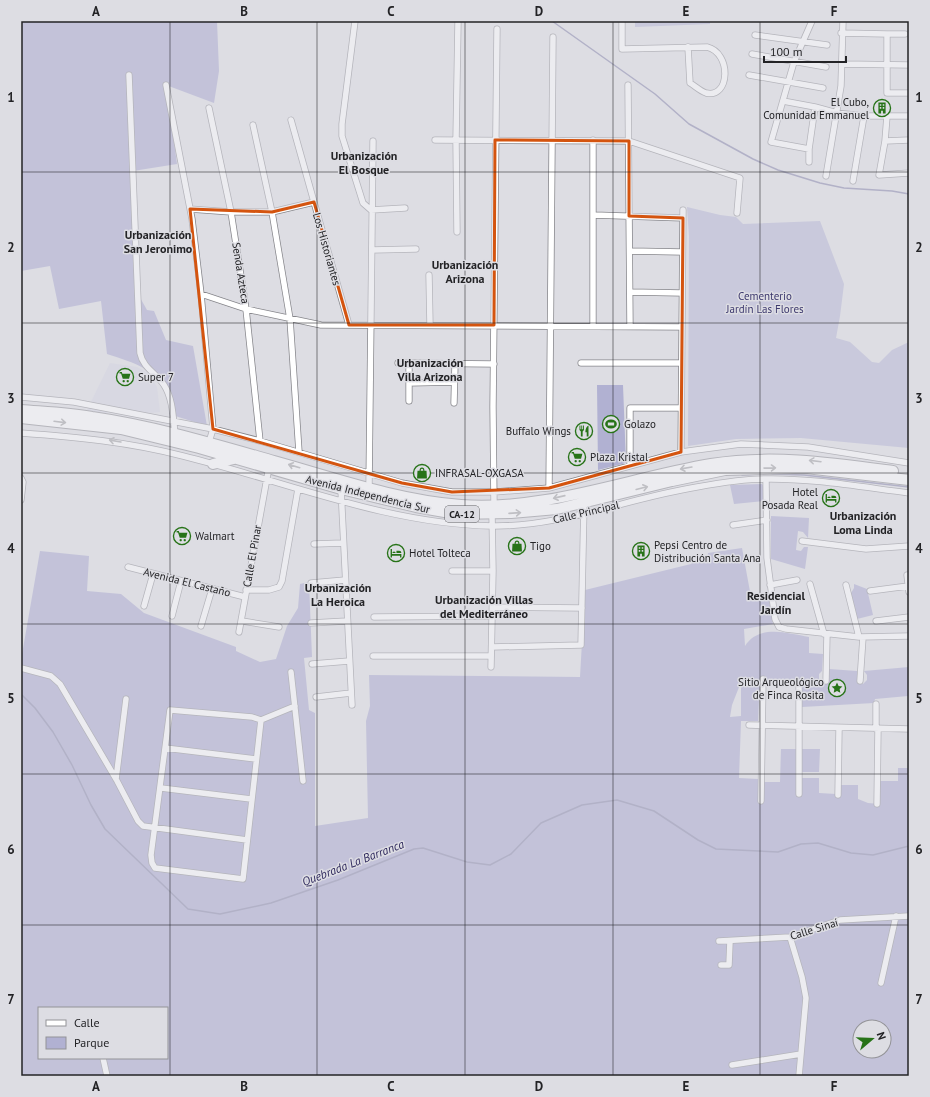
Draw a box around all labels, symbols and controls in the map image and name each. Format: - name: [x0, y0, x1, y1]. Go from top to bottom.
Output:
- text: A: [92, 3, 100, 20]
- text: B: [240, 3, 248, 20]
- text: C: [387, 3, 395, 20]
- text: D: [535, 3, 543, 20]
- text: E: [683, 3, 690, 20]
- text: F: [831, 3, 838, 20]
- scale bar: [764, 38, 846, 64]
- text: 100 m: [770, 44, 803, 59]
- text: 1: [7, 89, 15, 106]
- text: 1: [915, 89, 923, 106]
- place label: El Cubo, Comunidad Emmanuel: [763, 95, 870, 122]
- building icon: El Cubo, Comunidad Emmanuel: [872, 98, 892, 118]
- district label: Urbanización El Bosque: [331, 148, 397, 177]
- street label: Los Historiantes: [310, 211, 344, 287]
- district label: Urbanización San Jeronimo: [124, 227, 193, 256]
- text: 2: [7, 239, 15, 256]
- text: 2: [915, 239, 923, 256]
- street label: Senda Azteca: [229, 241, 253, 305]
- district label: Urbanización Arizona: [432, 257, 498, 286]
- park label: Cementerio Jardín Las Flores: [725, 289, 804, 316]
- district label: Urbanización Villa Arizona: [396, 355, 463, 384]
- supermarket icon: Super 7: [115, 367, 135, 387]
- place label: Super 7: [138, 370, 174, 384]
- text: 3: [7, 390, 15, 407]
- text: 3: [915, 390, 923, 407]
- sports icon: Golazo: [601, 414, 621, 434]
- place label: Golazo: [624, 417, 656, 431]
- one-way arrow: [53, 418, 66, 426]
- restaurant icon: Buffalo Wings: [574, 421, 594, 441]
- place label: Buffalo Wings: [506, 424, 571, 438]
- one-way arrow: [109, 437, 122, 445]
- supermarket icon: Plaza Kristal: [567, 447, 587, 467]
- place label: Plaza Kristal: [590, 450, 649, 464]
- one-way arrow: [809, 457, 822, 465]
- one-way arrow: [288, 462, 301, 469]
- shop icon: INFRASAL-OXGASA: [412, 463, 432, 483]
- one-way arrow: [763, 464, 776, 472]
- one-way arrow: [679, 465, 692, 473]
- place label: INFRASAL-OXGASA: [435, 466, 524, 480]
- street label: Avenida Independencia Sur: [304, 472, 432, 516]
- one-way arrow: [635, 484, 648, 492]
- place label: Hotel Posada Real: [762, 485, 819, 512]
- hotel icon: Hotel Posada Real: [821, 488, 841, 508]
- one-way arrow: [553, 494, 566, 502]
- street label: Calle Principal: [552, 497, 621, 526]
- road number: CA-12: [445, 506, 479, 522]
- district label: Urbanización Loma Linda: [830, 508, 896, 537]
- one-way arrow: [508, 509, 521, 516]
- street label: Calle El Pinar: [240, 524, 264, 588]
- supermarket icon: Walmart: [172, 526, 192, 546]
- place label: Walmart: [195, 529, 235, 543]
- shop icon: Tigo: [507, 536, 527, 556]
- place label: Pepsi Centro de Distribución Santa Ana: [654, 538, 761, 565]
- place label: Tigo: [530, 539, 551, 553]
- text: 4: [7, 540, 15, 557]
- text: 4: [915, 540, 923, 557]
- building icon: Pepsi Centro de Distribución Santa Ana: [631, 541, 651, 561]
- hotel icon: Hotel Tolteca: [386, 543, 406, 563]
- place label: Hotel Tolteca: [409, 546, 471, 560]
- street label: Avenida El Castaño: [142, 564, 232, 600]
- district label: Urbanización La Heroica: [305, 580, 371, 609]
- district label: Residencial Jardín: [747, 588, 805, 617]
- district label: Urbanización Villas del Mediterráneo: [435, 592, 533, 621]
- place label: Sitio Arqueológico de Finca Rosita: [738, 675, 824, 702]
- place icon: Sitio Arqueológico de Finca Rosita: [827, 678, 847, 698]
- text: 5: [7, 690, 15, 707]
- text: 5: [915, 690, 923, 707]
- water label: Quebrada La Barranca: [300, 836, 406, 889]
- text: 6: [7, 841, 15, 858]
- text: 6: [915, 841, 923, 858]
- street label: Calle Sinaí: [788, 915, 840, 943]
- text: 7: [7, 991, 15, 1008]
- text: 7: [915, 991, 923, 1008]
- legend: [38, 1007, 168, 1059]
- text: Calle: [74, 1015, 100, 1030]
- north arrow: [852, 1019, 892, 1059]
- text: N: [874, 1030, 889, 1041]
- text: Parque: [74, 1035, 109, 1050]
- text: A: [92, 1078, 100, 1095]
- text: B: [240, 1078, 248, 1095]
- text: C: [387, 1078, 395, 1095]
- text: D: [535, 1078, 543, 1095]
- text: E: [683, 1078, 690, 1095]
- text: F: [831, 1078, 838, 1095]

